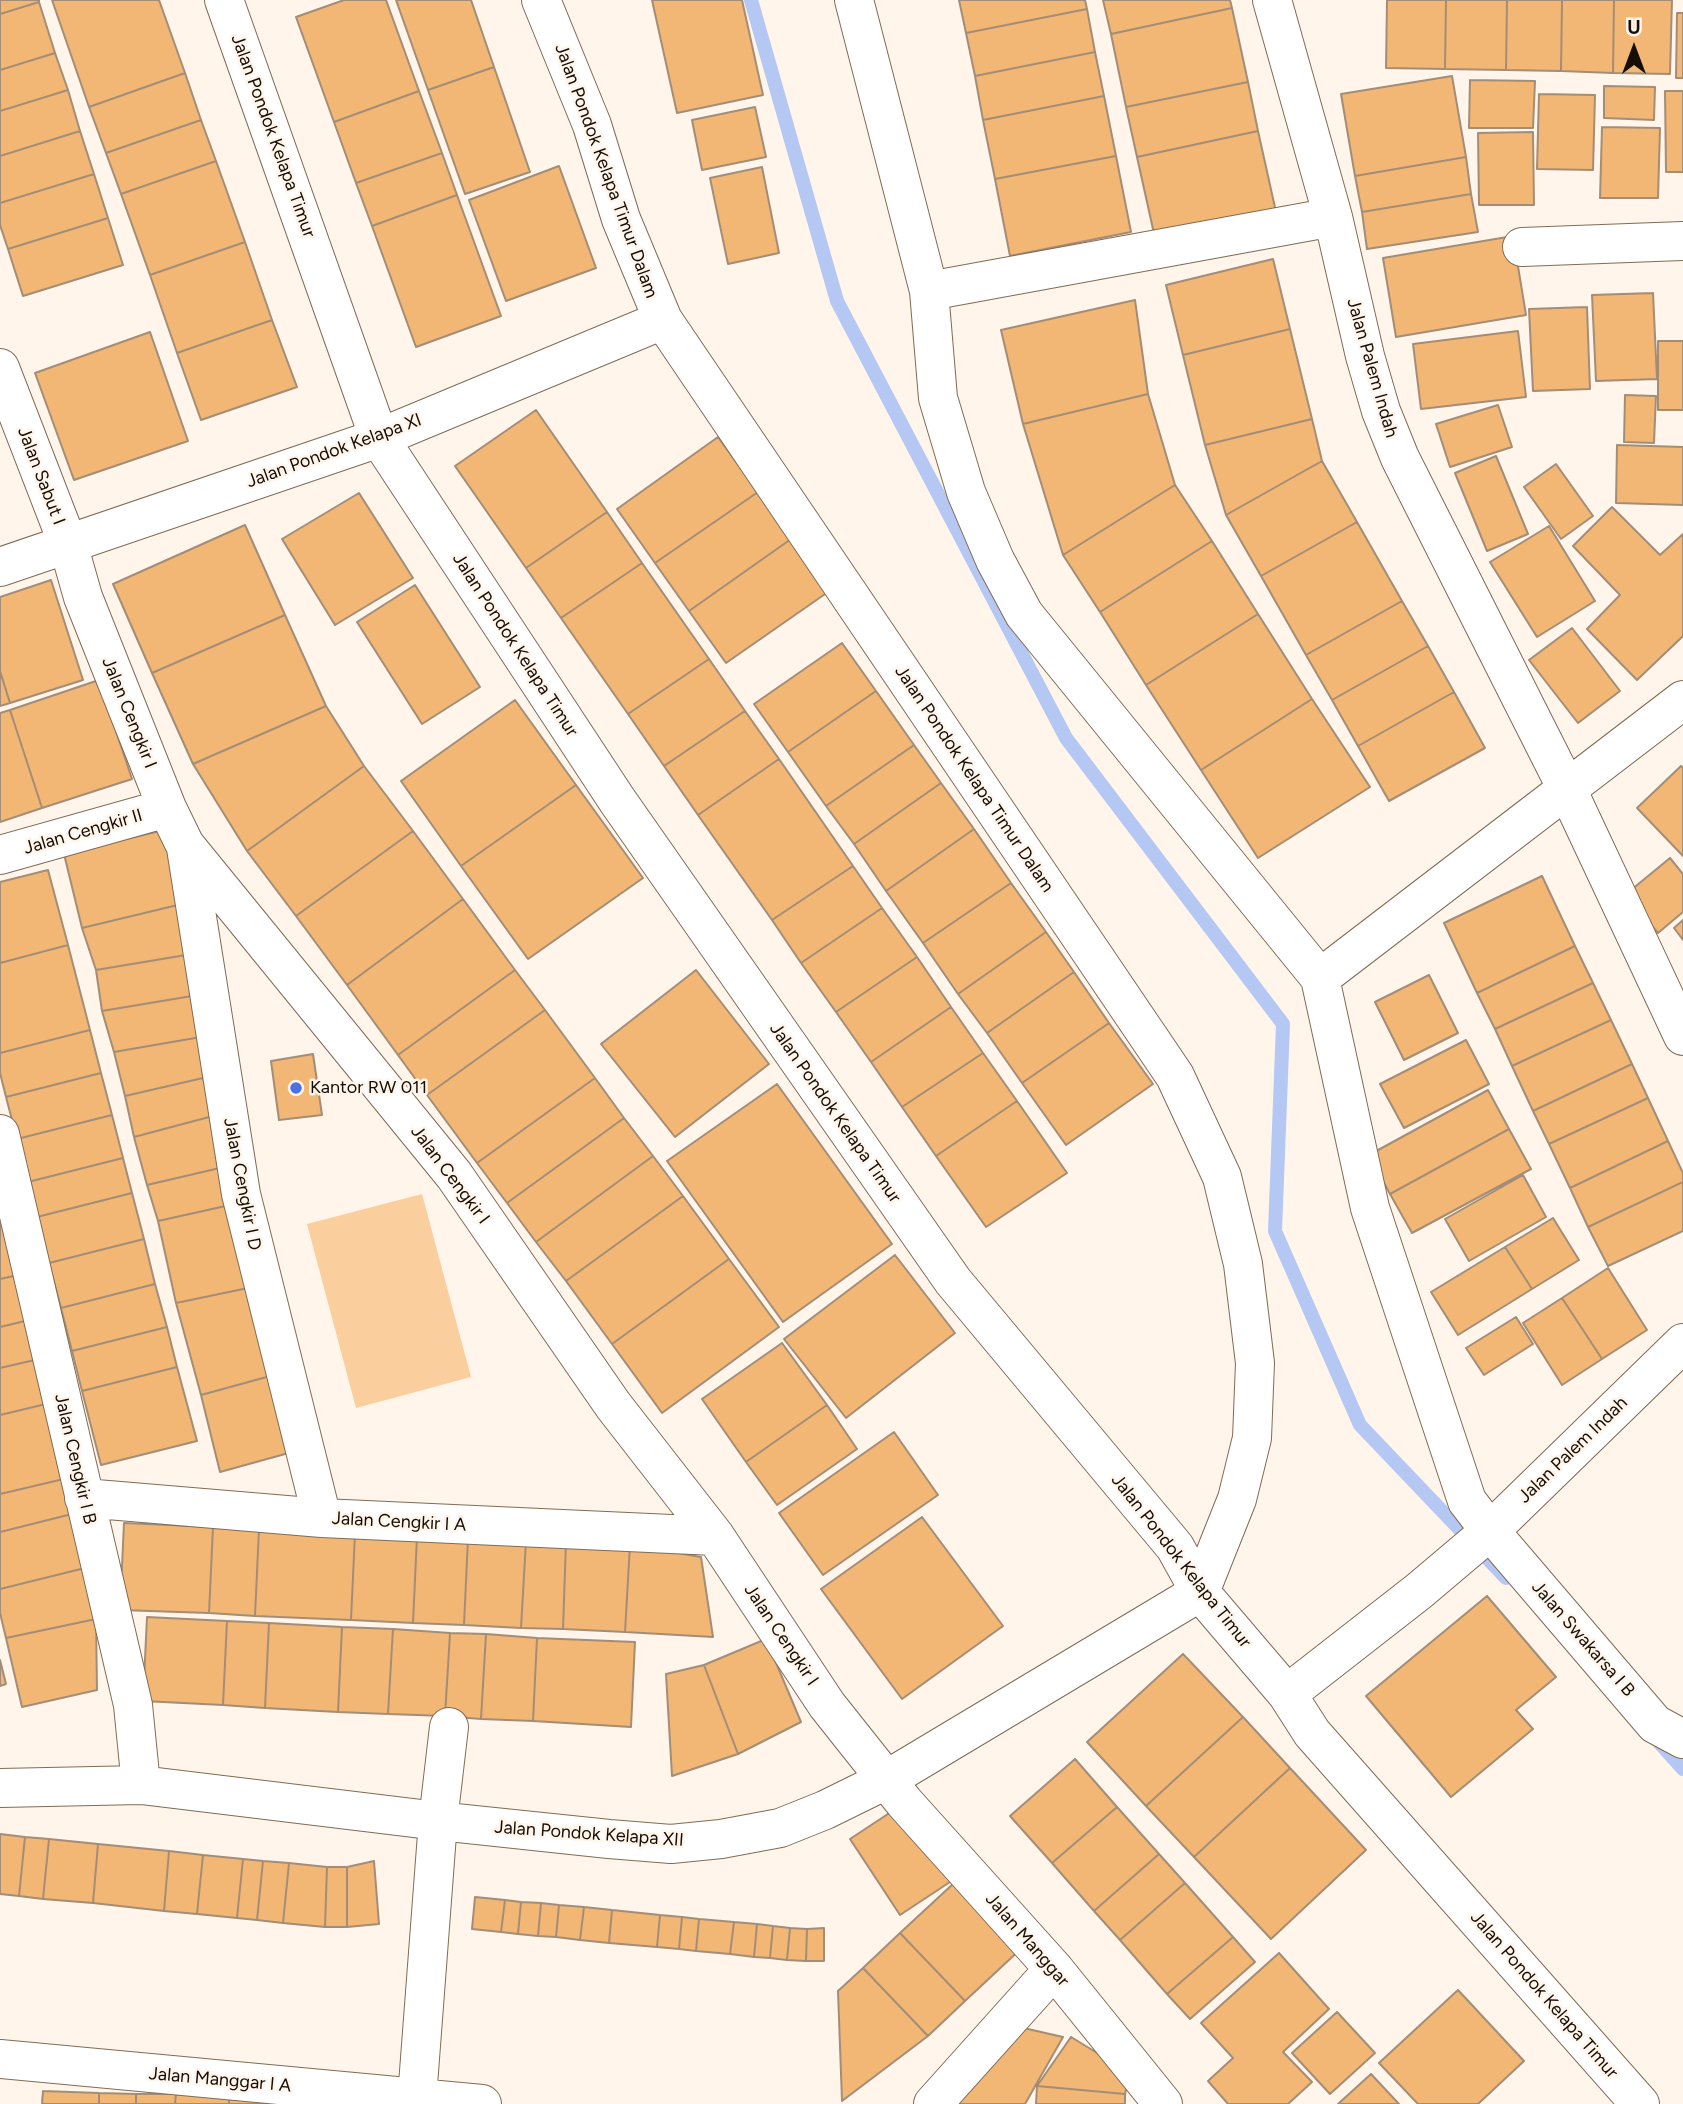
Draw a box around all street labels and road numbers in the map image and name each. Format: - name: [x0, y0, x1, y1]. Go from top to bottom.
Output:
- street label: Jalan Pondok Kelapa Timur: [226, 31, 320, 241]
- street label: Jalan Pondok Kelapa Timur Dalam: [550, 41, 662, 301]
- street label: Jalan Palem Indah: [1342, 296, 1402, 440]
- street label: Jalan Pondok Kelapa XI: [243, 409, 425, 493]
- street label: Jalan Sabut I: [12, 424, 70, 528]
- street label: Jalan Pondok Kelapa Timur: [448, 549, 582, 741]
- street label: Jalan Cengkir I: [97, 654, 161, 772]
- street label: Jalan Pondok Kelapa Timur Dalam: [890, 661, 1058, 897]
- street label: Jalan Cengkir II: [21, 805, 145, 859]
- street label: Jalan Pondok Kelapa Timur: [765, 1019, 905, 1207]
- street label: Jalan Cengkir I D: [219, 1116, 265, 1252]
- street label: Jalan Cengkir I: [406, 1121, 494, 1229]
- street label: Jalan Cengkir I B: [49, 1392, 101, 1526]
- street label: Jalan Palem Indah: [1514, 1392, 1632, 1508]
- street label: Jalan Pondok Kelapa Timur: [1106, 1470, 1256, 1652]
- street label: Jalan Cengkir I A: [331, 1508, 467, 1536]
- street label: Jalan Swakarsa I B: [1527, 1577, 1639, 1701]
- street label: Jalan Cengkir I: [739, 1580, 823, 1690]
- street label: Jalan Pondok Kelapa XII: [494, 1817, 684, 1851]
- street label: Jalan Manggar: [980, 1889, 1074, 1991]
- street label: Jalan Pondok Kelapa Timur: [1465, 1907, 1623, 2083]
- street label: Jalan Manggar I A: [148, 2063, 292, 2097]

